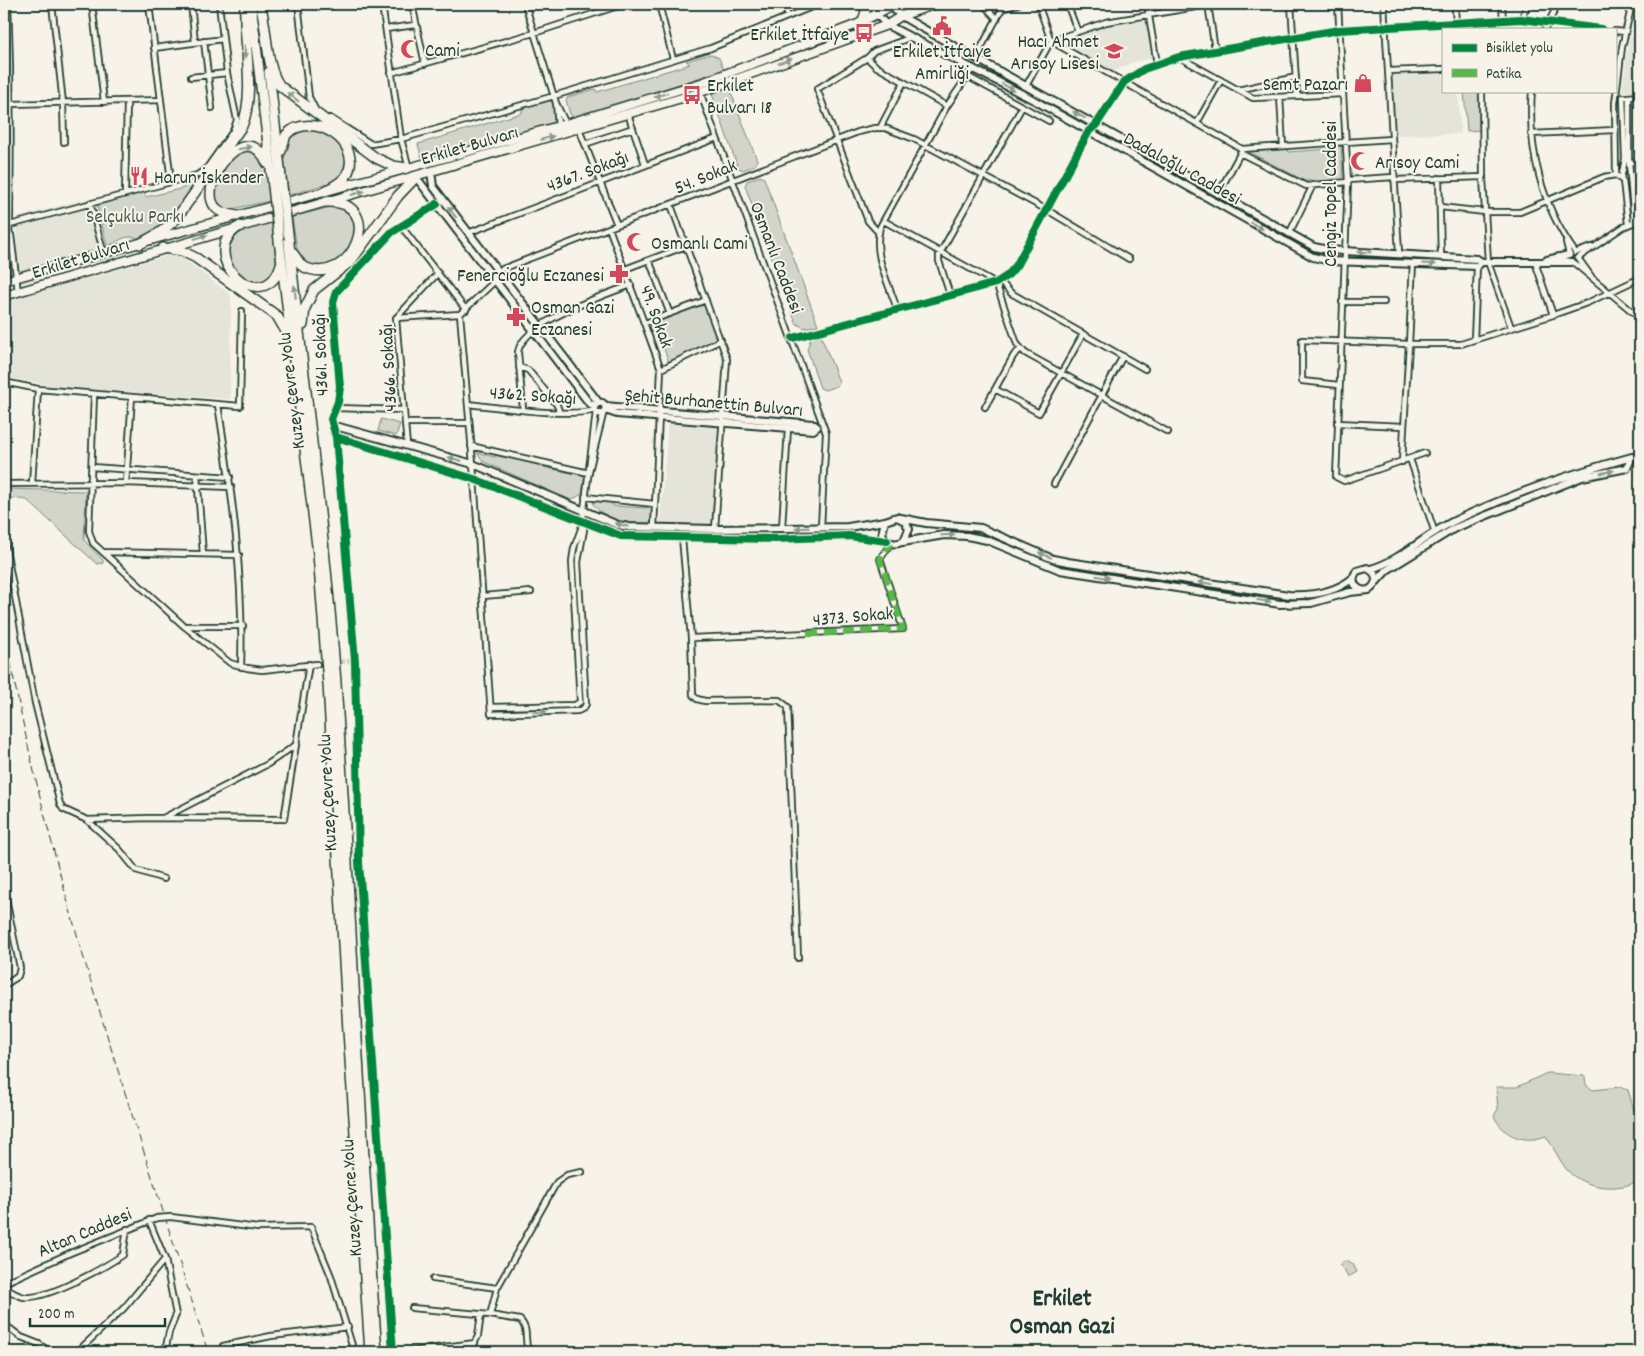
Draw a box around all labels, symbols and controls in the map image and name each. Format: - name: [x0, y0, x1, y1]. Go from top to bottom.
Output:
- public building icon: Erkilet İtfaiye Amirliği: [931, 15, 953, 37]
- bus stop icon: Erkilet İtfaiye: [853, 22, 875, 44]
- place label: Erkilet İtfaiye: [750, 23, 849, 50]
- legend: [1442, 28, 1616, 92]
- place label: Hacı Ahmet Arısoy Lisesi: [1010, 30, 1100, 79]
- mosque icon: Cami: [399, 38, 421, 60]
- text: Bisiklet yolu: [1486, 38, 1553, 60]
- place label: Cami: [425, 39, 460, 66]
- place label: Erkilet İtfaiye Amirliği: [893, 40, 991, 89]
- school or university icon: Hacı Ahmet Arısoy Lisesi: [1103, 40, 1125, 62]
- one-way arrow: [242, 45, 250, 61]
- one-way arrow: [778, 57, 793, 64]
- text: Patika: [1486, 64, 1522, 86]
- shop icon: Semt Pazarı: [1352, 72, 1374, 94]
- place label: Semt Pazarı: [1263, 73, 1348, 100]
- place label: Erkilet Bulvarı 18: [707, 74, 772, 123]
- one-way arrow: [1001, 83, 1016, 91]
- bus stop icon: Erkilet Bulvarı 18: [681, 84, 703, 106]
- one-way arrow: [287, 91, 300, 102]
- one-way arrow: [653, 92, 668, 100]
- one-way arrow: [1072, 111, 1086, 120]
- street label: Cengiz Topel Caddesi: [1319, 120, 1346, 267]
- street label: Erkilet Bulvarı: [418, 121, 522, 174]
- street label: Dadaloğlu Caddesi: [1118, 127, 1246, 214]
- one-way arrow: [540, 134, 555, 142]
- one-way arrow: [237, 144, 253, 152]
- street label: 4367. Sokağı: [543, 145, 633, 201]
- mosque icon: Arısoy Cami: [1349, 150, 1371, 172]
- place label: Arısoy Cami: [1375, 151, 1460, 178]
- street label: 54. Sokak: [671, 153, 742, 203]
- restaurant icon: Harun İskender: [128, 165, 150, 187]
- place label: Harun İskender: [154, 166, 264, 193]
- one-way arrow: [350, 188, 365, 196]
- street label: Osmanlı Caddesi: [741, 198, 809, 319]
- park label: Selçuklu Parkı: [86, 205, 184, 232]
- one-way arrow: [447, 205, 457, 219]
- one-way arrow: [1250, 222, 1263, 231]
- mosque icon: Osmanlı Cami: [625, 231, 647, 253]
- place label: Osmanlı Cami: [651, 232, 748, 259]
- street label: Erkilet Bulvarı: [29, 233, 133, 288]
- one-way arrow: [194, 233, 209, 241]
- one-way arrow: [1356, 247, 1372, 255]
- one-way arrow: [1421, 261, 1437, 269]
- pharmacy icon: Fenercioğlu Eczanesi: [608, 263, 630, 285]
- place label: Fenercioğlu Eczanesi: [457, 264, 605, 291]
- street label: 49. Sokak: [631, 282, 679, 353]
- one-way arrow: [291, 284, 299, 300]
- place label: Osman Gazi Eczanesi: [531, 296, 615, 345]
- pharmacy icon: Osman Gazi Eczanesi: [505, 306, 527, 328]
- street label: 4361. Sokağı: [308, 313, 337, 397]
- street label: 4366. Sokağı: [375, 323, 406, 412]
- street label: Kuzey Çevre Yolu: [273, 331, 314, 451]
- street label: 4362. Sokağı: [489, 381, 577, 414]
- street label: Şehit Burhanettin Bulvarı: [624, 383, 804, 426]
- one-way arrow: [447, 455, 462, 463]
- one-way arrow: [1600, 468, 1615, 476]
- one-way arrow: [614, 521, 629, 529]
- one-way arrow: [793, 524, 809, 532]
- one-way arrow: [940, 531, 956, 539]
- one-way arrow: [1038, 551, 1052, 559]
- one-way arrow: [1096, 573, 1112, 581]
- one-way arrow: [1196, 578, 1212, 586]
- one-way arrow: [1256, 598, 1272, 606]
- street label: 4373. Sokak: [812, 601, 895, 635]
- one-way arrow: [532, 708, 548, 716]
- street label: Kuzey Çevre Yolu: [313, 733, 346, 852]
- street label: Kuzey Çevre Yolu: [336, 1138, 371, 1257]
- street label: Altan Caddesi: [34, 1202, 137, 1266]
- district label: Erkilet Osman Gazi: [1009, 1283, 1115, 1345]
- scale bar: [30, 1296, 165, 1328]
- text: 200 m: [38, 1304, 75, 1326]

